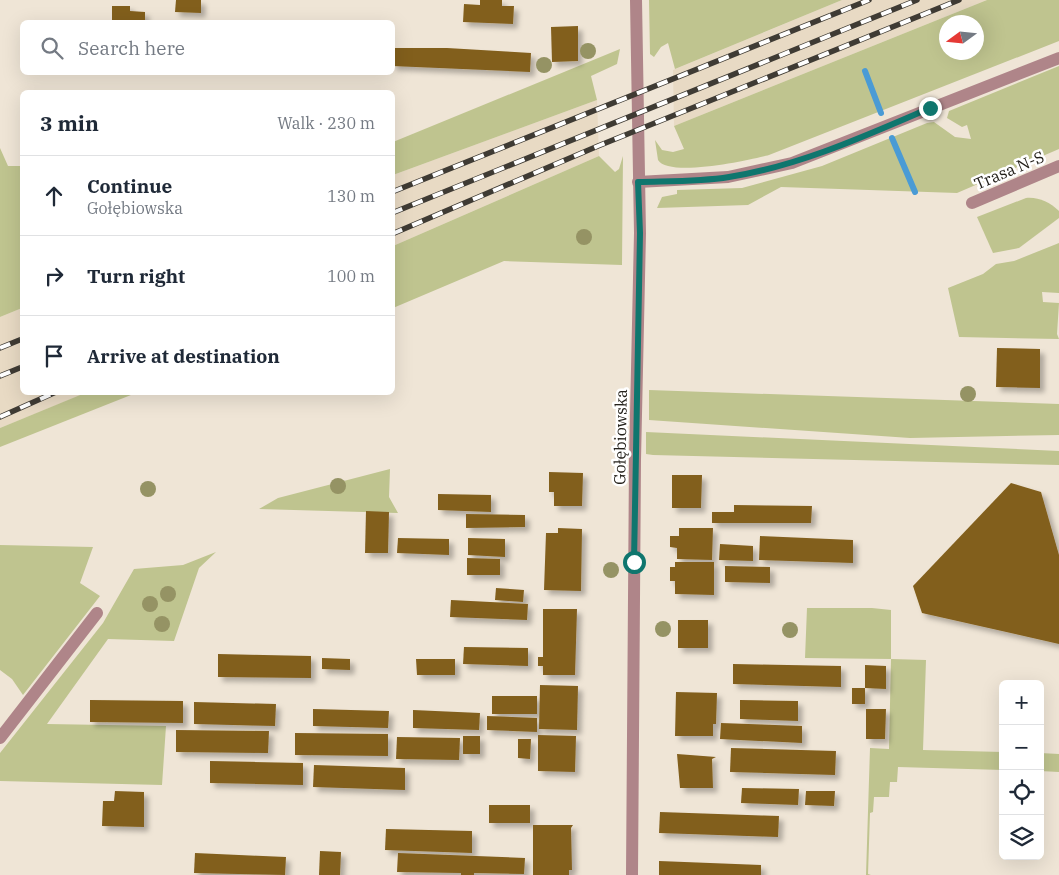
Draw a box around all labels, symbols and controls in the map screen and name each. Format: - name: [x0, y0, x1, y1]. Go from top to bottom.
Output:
- north arrow: [939, 15, 984, 60]
- search box: [20, 20, 395, 75]
- icon: search: [38, 34, 66, 62]
- text: Search here: [78, 36, 185, 60]
- route end: [919, 97, 942, 120]
- text: 3 min: [40, 109, 99, 137]
- text: Walk · 230 m: [277, 113, 375, 133]
- street label: Trasa N-S: [971, 146, 1047, 194]
- text: Continue: [87, 174, 172, 198]
- icon: ahead: [40, 182, 68, 210]
- text: 130 m: [327, 186, 375, 206]
- text: Gołębiowska: [87, 198, 183, 218]
- icon: right: [40, 262, 68, 290]
- text: Turn right: [87, 264, 185, 288]
- text: 100 m: [327, 266, 375, 286]
- icon: arrive: [40, 342, 68, 370]
- text: Arrive at destination: [87, 344, 280, 368]
- street label: Gołębiowska: [609, 389, 631, 485]
- route start: [623, 551, 646, 574]
- map controls: [999, 680, 1044, 860]
- button: +: [999, 680, 1044, 725]
- button: −: [999, 725, 1044, 770]
- button: locate: [999, 770, 1044, 815]
- button: layers: [999, 815, 1044, 860]

